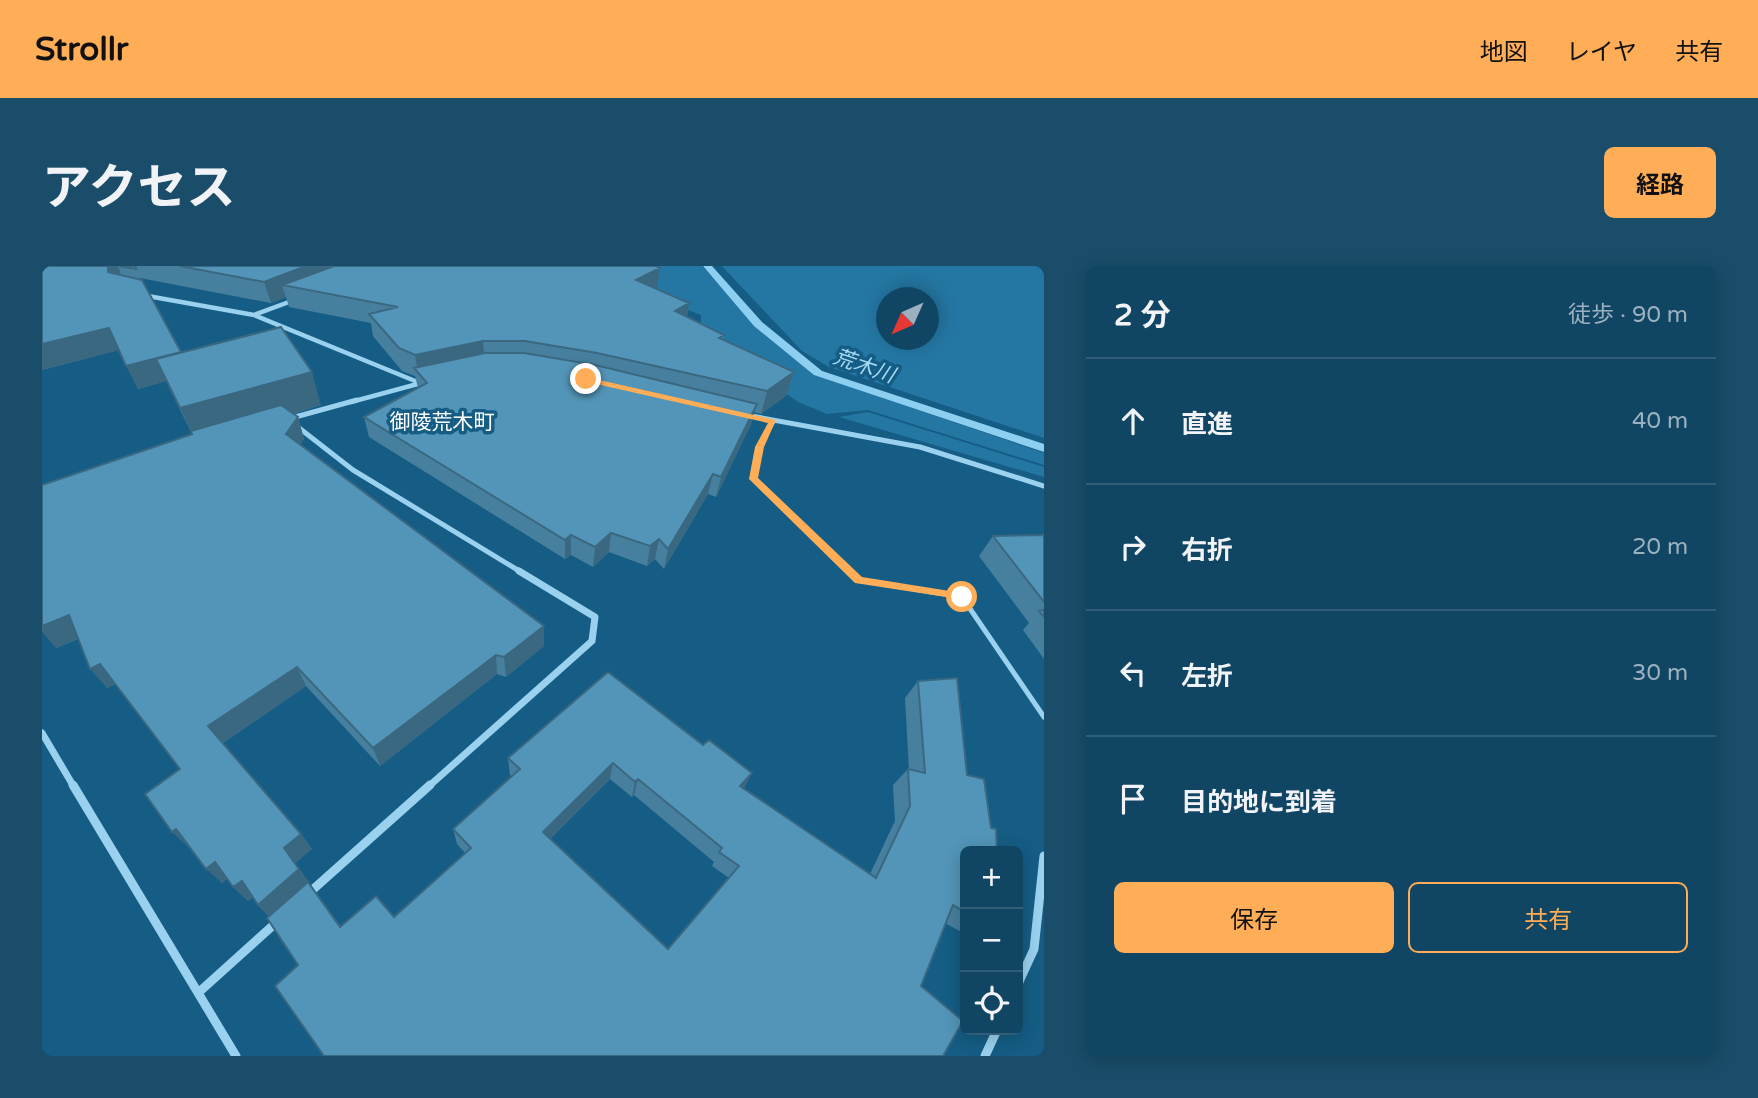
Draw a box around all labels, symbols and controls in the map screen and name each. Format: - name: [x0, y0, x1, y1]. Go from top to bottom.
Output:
- text: Strollr: [35, 30, 129, 69]
- text: 地図: [1480, 38, 1528, 67]
- text: レイヤ: [1566, 38, 1637, 67]
- text: 共有: [1675, 38, 1723, 67]
- button: 経路: [1604, 147, 1716, 218]
- text: アクセス: [42, 159, 236, 218]
- north arrow: [876, 287, 939, 350]
- text: 2 分: [1114, 297, 1171, 334]
- text: 徒歩 · 90 m: [1568, 301, 1688, 329]
- water label: 荒木川: [830, 344, 900, 389]
- route end: [570, 363, 601, 394]
- icon: ahead: [1114, 402, 1152, 440]
- text: 40 m: [1632, 407, 1688, 435]
- text: 直進: [1181, 409, 1233, 440]
- district label: 御陵荒木町: [390, 410, 495, 435]
- icon: right: [1114, 528, 1152, 566]
- text: 20 m: [1632, 533, 1688, 561]
- text: 右折: [1181, 535, 1233, 566]
- route start: [946, 581, 977, 612]
- icon: left: [1114, 654, 1152, 692]
- text: 30 m: [1632, 659, 1688, 687]
- text: 左折: [1181, 661, 1233, 692]
- icon: arrive: [1114, 780, 1152, 818]
- text: 目的地に到着: [1181, 787, 1337, 818]
- map controls: [960, 846, 1023, 1035]
- button: +: [960, 846, 1023, 909]
- button: 保存: [1114, 882, 1394, 953]
- button: 共有: [1408, 882, 1688, 953]
- button: −: [960, 909, 1023, 972]
- button: locate: [960, 972, 1023, 1035]

